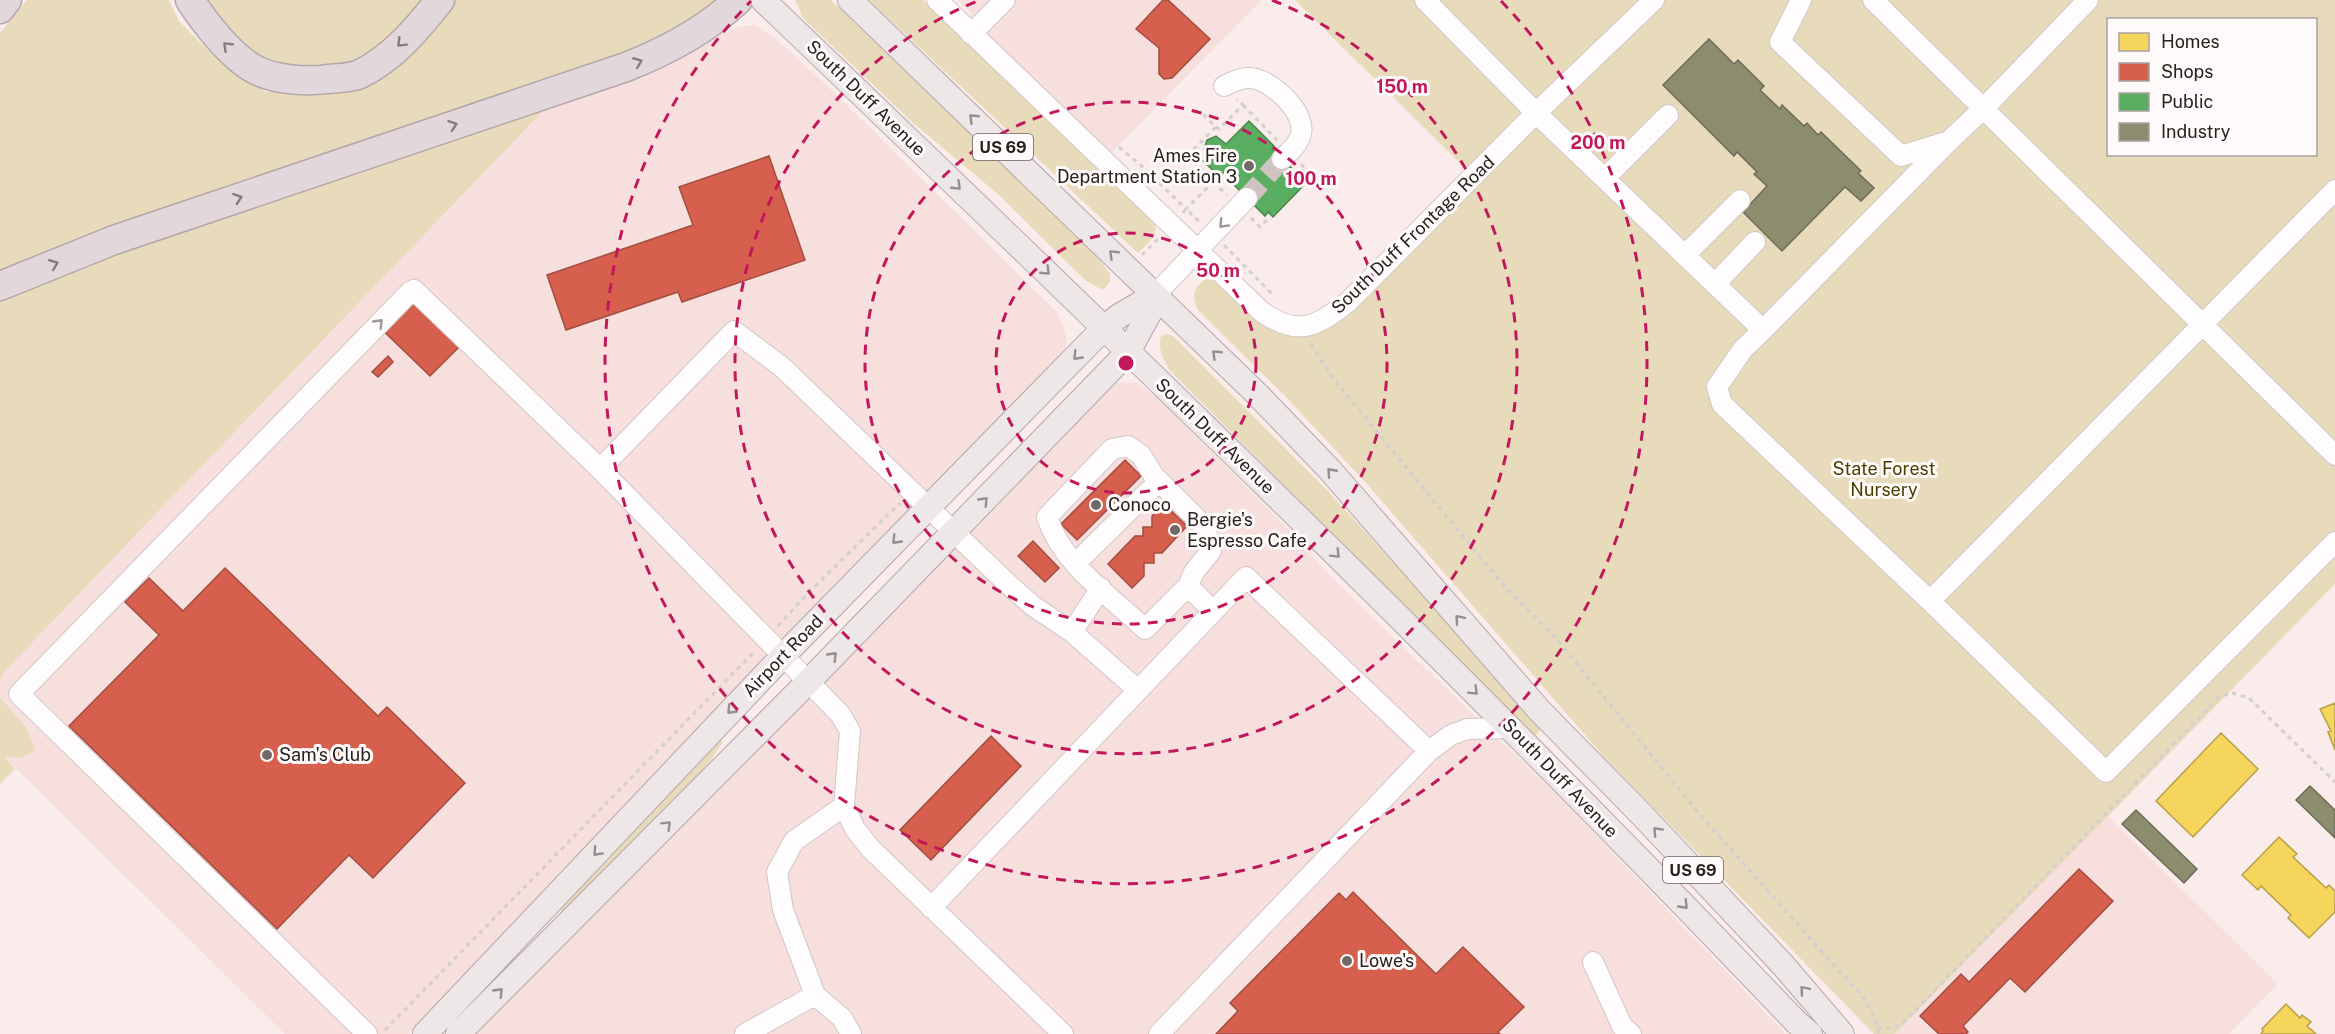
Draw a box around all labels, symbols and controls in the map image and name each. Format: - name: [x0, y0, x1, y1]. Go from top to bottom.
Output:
- legend: [2107, 18, 2317, 156]
- text: Homes: [2161, 31, 2220, 52]
- street label: South Duff Avenue: [802, 35, 930, 160]
- one-way arrow: [398, 36, 409, 47]
- one-way arrow: [224, 42, 234, 53]
- one-way arrow: [631, 57, 642, 69]
- text: Shops: [2161, 61, 2213, 82]
- text: 150 m: [1376, 76, 1428, 97]
- text: Public: [2161, 91, 2213, 112]
- one-way arrow: [969, 115, 980, 126]
- one-way arrow: [447, 120, 458, 132]
- text: Industry: [2161, 121, 2231, 142]
- text: 200 m: [1571, 132, 1625, 153]
- road number: US 69: [973, 134, 1033, 160]
- place label: Ames Fire Department Station 3: [1057, 145, 1237, 187]
- street label: South Duff Frontage Road: [1327, 151, 1498, 318]
- marker: Ames Fire Department Station 3: [1242, 159, 1256, 173]
- text: 100 m: [1285, 168, 1337, 189]
- one-way arrow: [950, 178, 961, 189]
- one-way arrow: [232, 193, 243, 205]
- one-way arrow: [1219, 217, 1230, 228]
- one-way arrow: [1109, 250, 1119, 261]
- one-way arrow: [48, 259, 59, 271]
- text: 50 m: [1196, 260, 1240, 281]
- one-way arrow: [1039, 264, 1049, 275]
- one-way arrow: [372, 320, 383, 331]
- one-way arrow: [1073, 349, 1084, 360]
- one-way arrow: [1213, 351, 1224, 362]
- centre of rings: [1116, 353, 1136, 373]
- street label: South Duff Avenue: [1151, 373, 1279, 498]
- park label: State Forest Nursery: [1833, 458, 1935, 500]
- one-way arrow: [1327, 468, 1338, 478]
- place label: Conoco: [1108, 494, 1171, 515]
- one-way arrow: [976, 498, 987, 509]
- marker: Conoco: [1089, 498, 1103, 512]
- place label: Bergie's Espresso Cafe: [1187, 509, 1307, 551]
- marker: Bergie's Espresso Cafe: [1168, 523, 1182, 537]
- one-way arrow: [892, 534, 903, 544]
- one-way arrow: [1328, 546, 1339, 557]
- street label: Airport Road: [738, 610, 827, 701]
- one-way arrow: [1455, 615, 1466, 626]
- one-way arrow: [826, 653, 837, 663]
- one-way arrow: [1467, 683, 1478, 694]
- one-way arrow: [727, 704, 738, 714]
- street label: South Duff Avenue: [1498, 714, 1623, 842]
- place label: Sam's Club: [279, 744, 371, 765]
- marker: Sam's Club: [260, 748, 274, 762]
- one-way arrow: [659, 822, 670, 833]
- one-way arrow: [1653, 828, 1664, 838]
- one-way arrow: [593, 845, 604, 856]
- road number: US 69: [1663, 857, 1723, 883]
- one-way arrow: [1677, 898, 1688, 909]
- place label: Lowe's: [1359, 950, 1414, 971]
- marker: Lowe's: [1340, 954, 1354, 968]
- one-way arrow: [1800, 986, 1811, 997]
- one-way arrow: [491, 989, 502, 1000]

